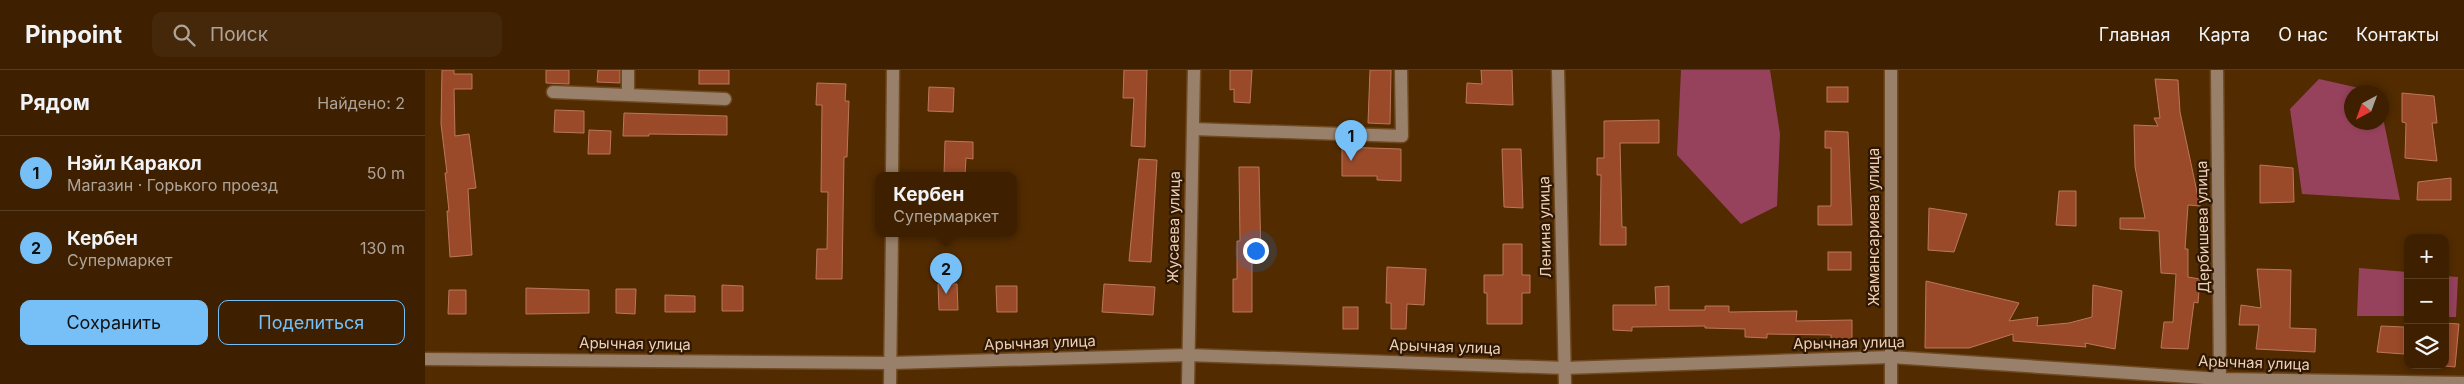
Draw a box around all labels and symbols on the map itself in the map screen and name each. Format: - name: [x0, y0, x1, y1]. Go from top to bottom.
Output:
- north arrow: [2344, 85, 2389, 130]
- pin: 1: [1335, 120, 1367, 161]
- street label: Жамансариева улица: [1864, 148, 1883, 306]
- street label: Дербишева улица: [2192, 160, 2213, 294]
- street label: Жусаева улица: [1163, 171, 1184, 283]
- street label: Ленина улица: [1534, 176, 1555, 278]
- your location: [1243, 238, 1269, 264]
- pin: 2: [930, 253, 962, 294]
- street label: Арычная улица: [984, 331, 1096, 354]
- street label: Арычная улица: [1793, 332, 1905, 353]
- street label: Арычная улица: [579, 333, 691, 354]
- street label: Арычная улица: [1389, 335, 1501, 358]
- street label: Арычная улица: [2198, 351, 2310, 374]

